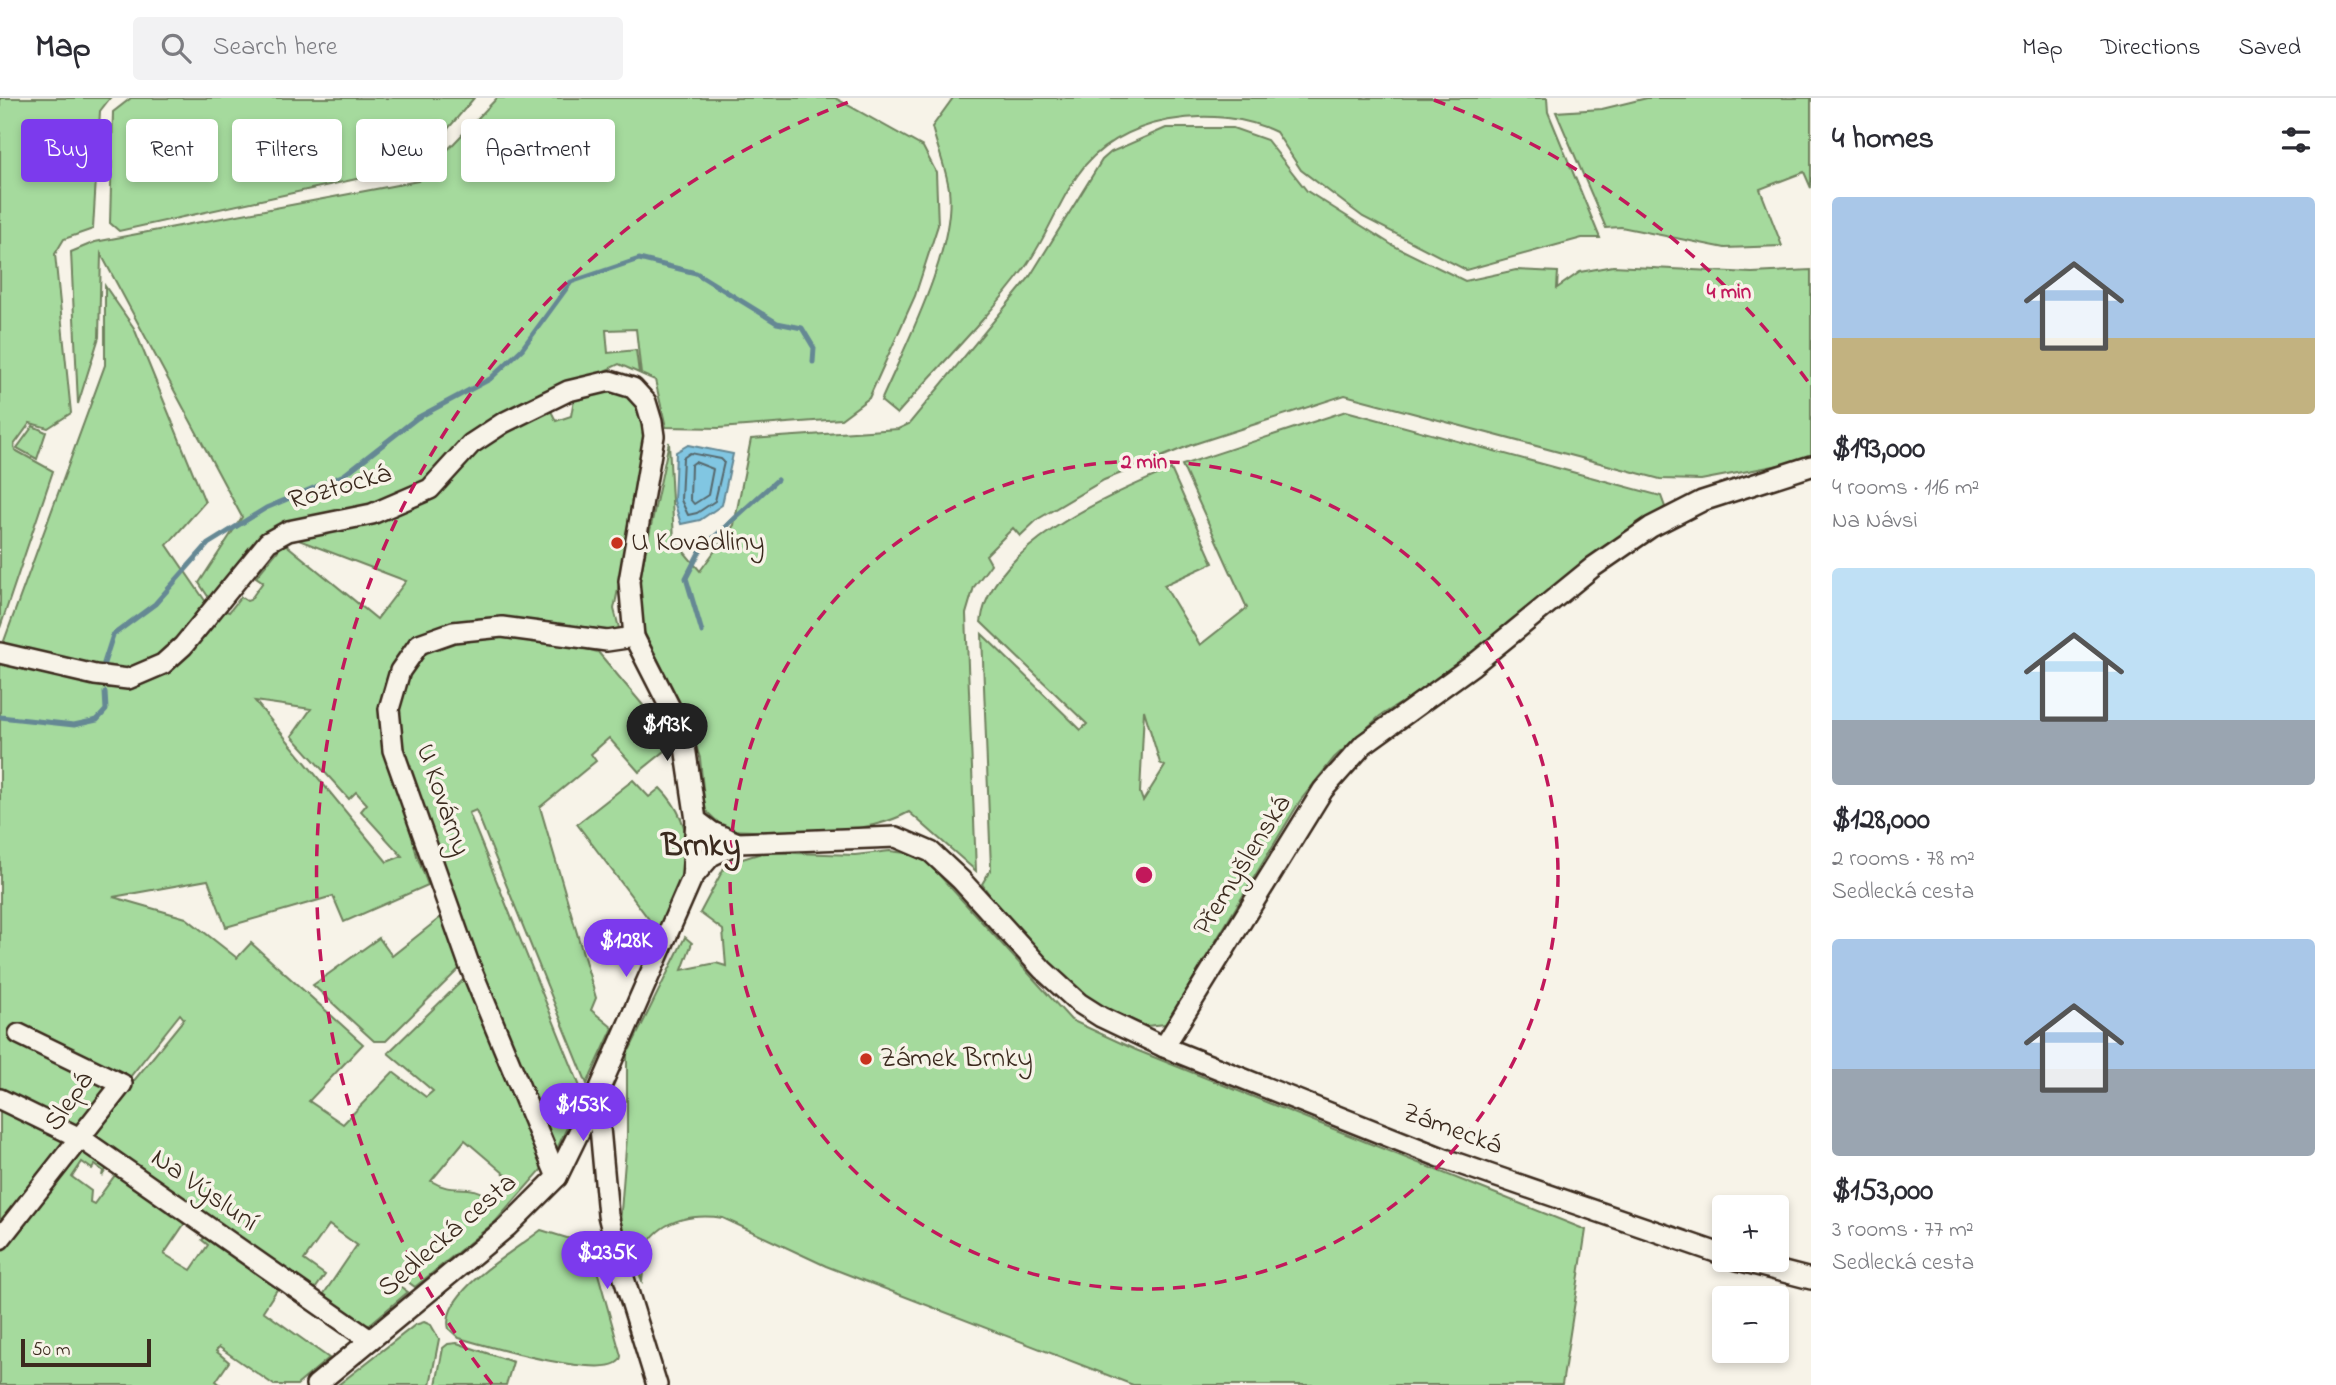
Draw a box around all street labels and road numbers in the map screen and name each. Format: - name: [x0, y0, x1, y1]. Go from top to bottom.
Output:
- street label: Roztocká: [284, 454, 396, 522]
- street label: U Kovárny: [404, 739, 480, 861]
- street label: Přemyšlenská: [1183, 788, 1303, 944]
- street label: Slepá: [35, 1064, 105, 1140]
- street label: Zámecká: [1396, 1093, 1508, 1167]
- street label: Na Výsluní: [142, 1139, 266, 1243]
- street label: Sedlecká cesta: [369, 1164, 527, 1308]

